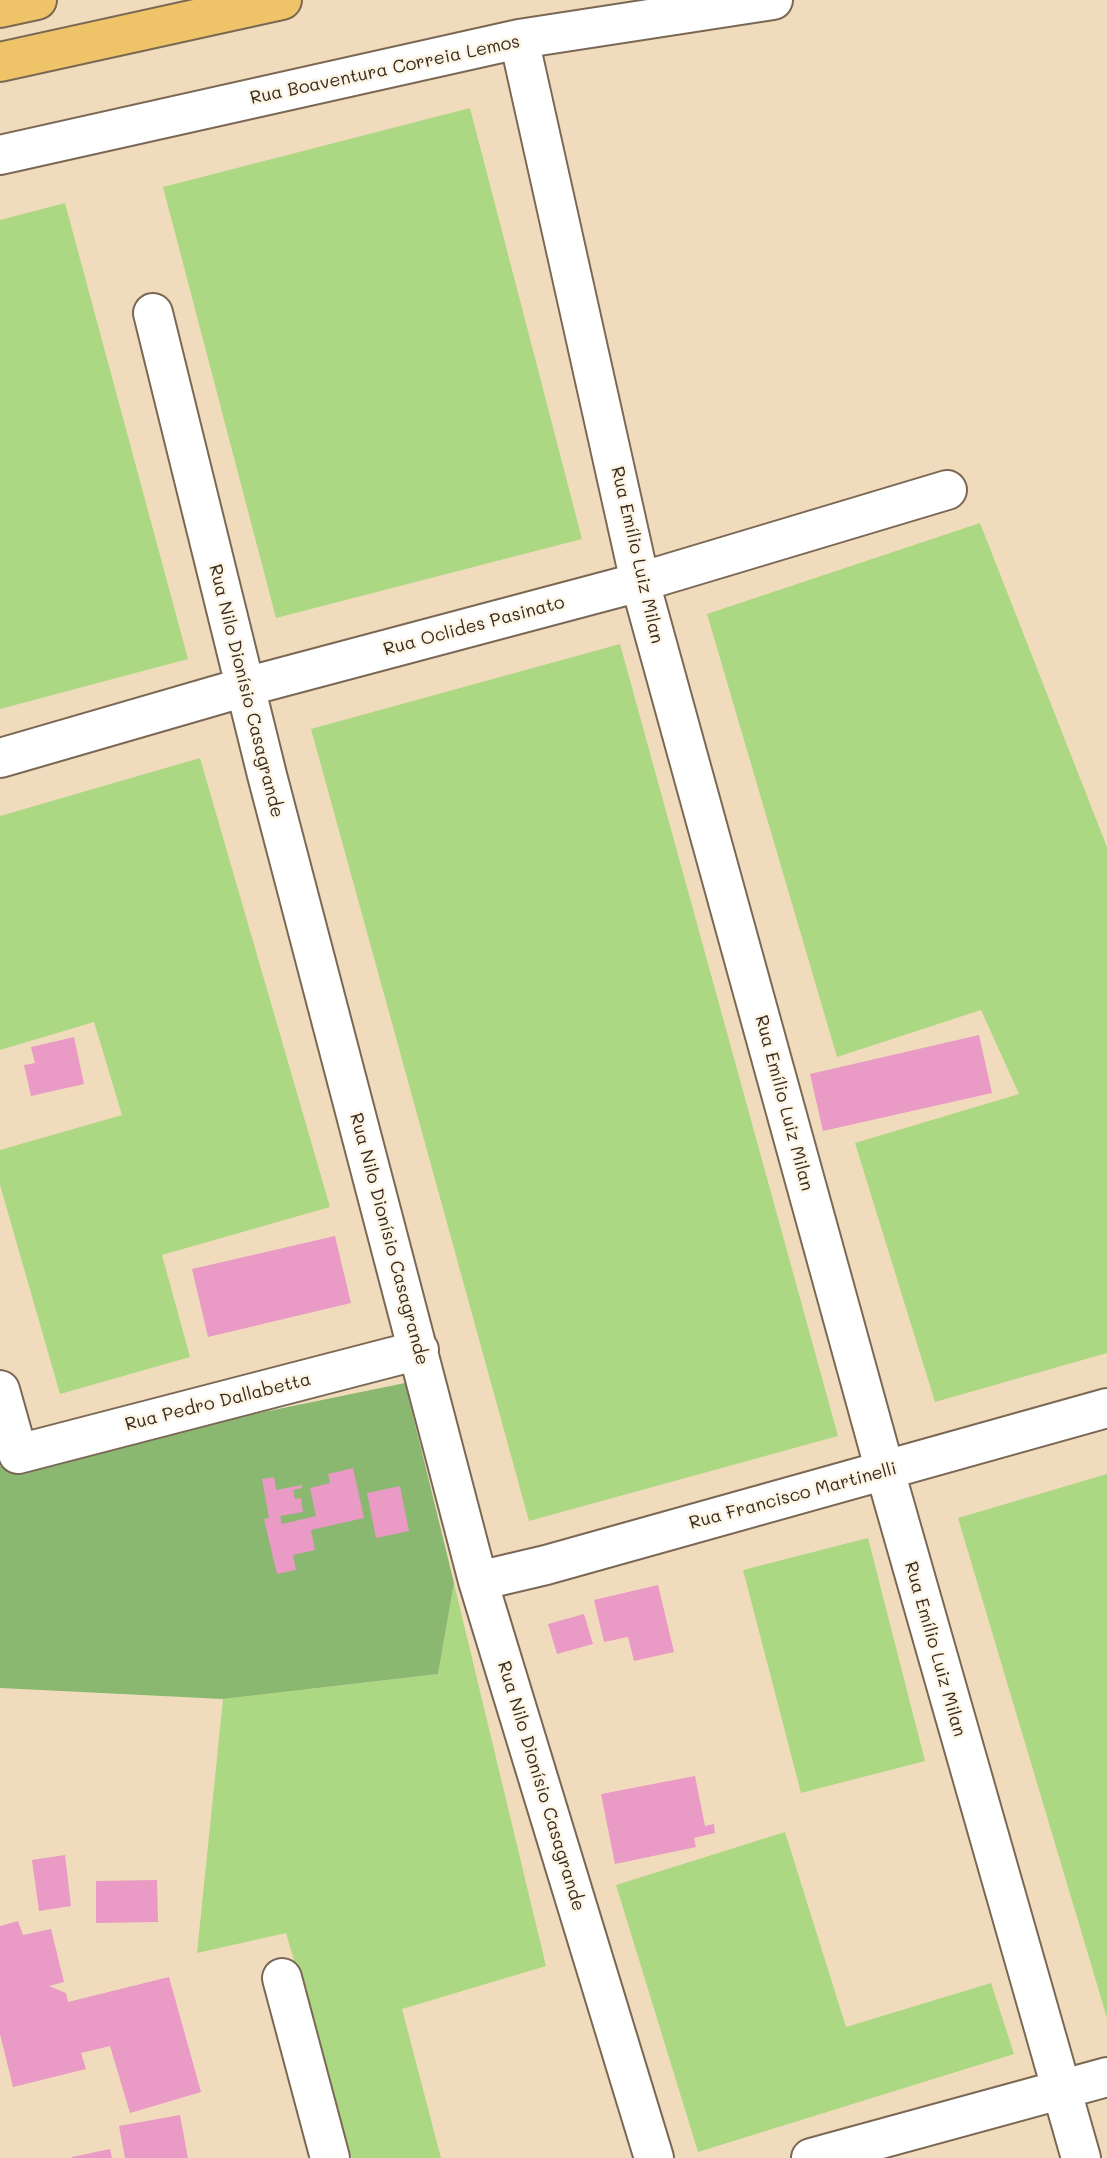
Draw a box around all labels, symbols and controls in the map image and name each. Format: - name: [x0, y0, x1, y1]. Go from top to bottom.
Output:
- street label: Rua Boaventura Correia Lemos: [248, 31, 522, 109]
- street label: Rua Emílio Luiz Milan: [606, 464, 668, 646]
- street label: Rua Nilo Dionísio Casagrande: [204, 562, 288, 820]
- street label: Rua Oclides Pasinato: [381, 591, 567, 661]
- street label: Rua Emílio Luiz Milan: [750, 1013, 818, 1193]
- street label: Rua Nilo Dionísio Casagrande: [345, 1111, 433, 1367]
- street label: Rua Pedro Dallabetta: [123, 1368, 313, 1436]
- street label: Rua Francisco Martinelli: [687, 1458, 899, 1534]
- street label: Rua Emílio Luiz Milan: [900, 1559, 970, 1739]
- street label: Rua Nilo Dionísio Casagrande: [493, 1658, 589, 1914]

